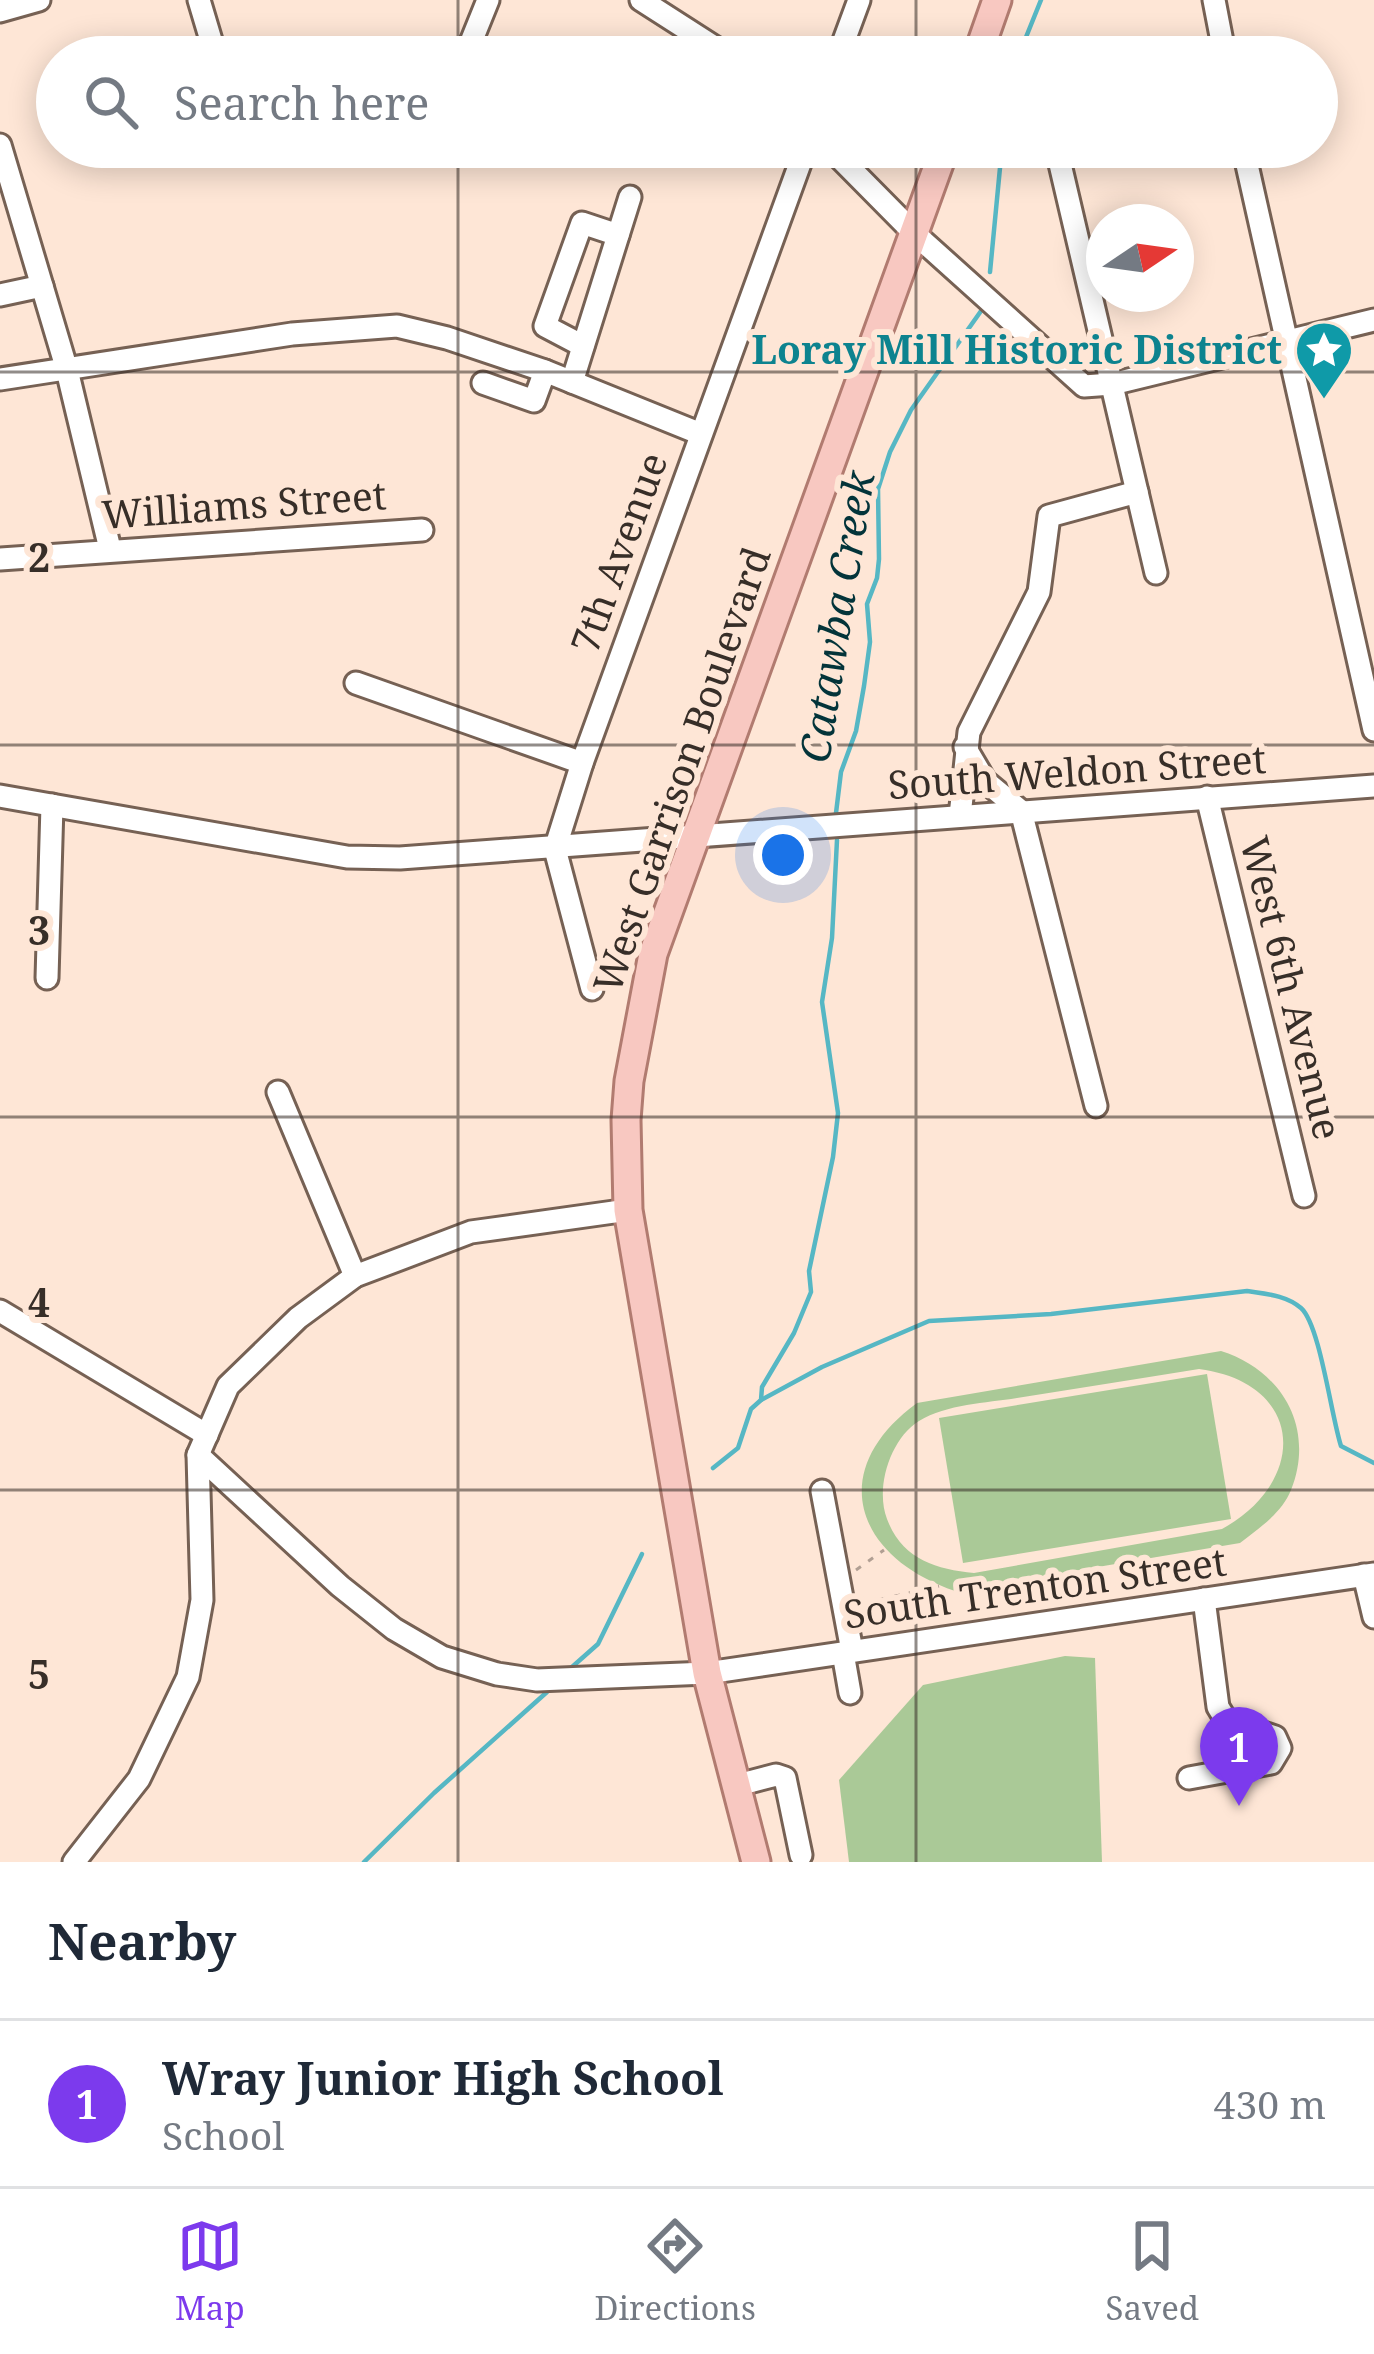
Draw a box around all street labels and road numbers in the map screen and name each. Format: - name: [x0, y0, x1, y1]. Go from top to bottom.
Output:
- street label: 7th Avenue: [557, 445, 678, 660]
- street label: Williams Street: [100, 467, 388, 540]
- street label: West Garrison Boulevard: [579, 540, 782, 999]
- street label: South Weldon Street: [886, 731, 1268, 810]
- street label: West 6th Avenue: [1229, 831, 1356, 1145]
- street label: South Trenton Street: [840, 1533, 1229, 1640]

